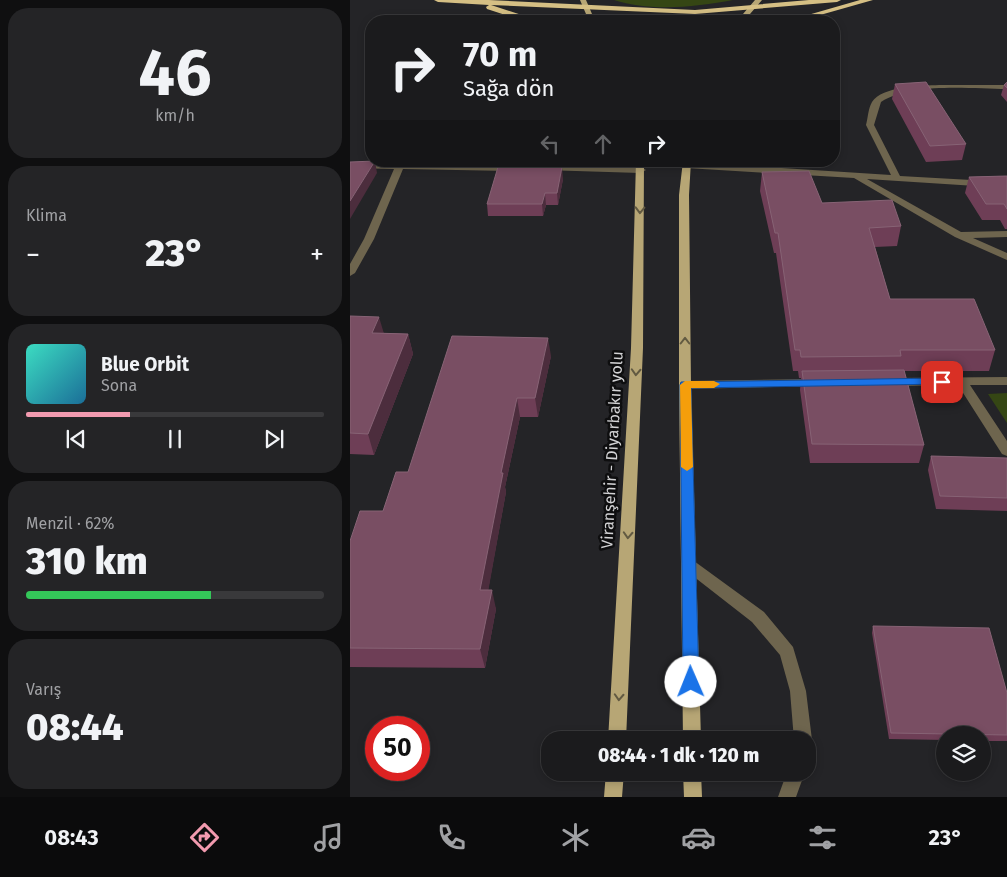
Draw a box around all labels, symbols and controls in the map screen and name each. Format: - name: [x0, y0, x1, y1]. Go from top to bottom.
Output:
- text: 70 m: [463, 33, 537, 75]
- text: 46: [138, 34, 212, 112]
- icon: right: [380, 35, 445, 100]
- text: Sağa dön: [463, 75, 554, 102]
- text: km/h: [155, 106, 195, 125]
- icon: left: [536, 130, 564, 158]
- icon: ahead: [589, 130, 617, 158]
- icon: right: [642, 130, 670, 158]
- text: Klima: [26, 206, 67, 225]
- one-way arrow: [634, 206, 645, 214]
- text: 23°: [145, 230, 205, 276]
- text: −: [26, 238, 40, 271]
- text: +: [310, 238, 324, 271]
- one-way arrow: [680, 337, 690, 345]
- street label: Viranşehir - Diyarbakır yolu: [597, 351, 628, 549]
- text: Blue Orbit: [101, 353, 189, 376]
- pin: [921, 361, 963, 403]
- icon: arrive: [928, 368, 956, 396]
- one-way arrow: [630, 369, 641, 377]
- text: Sona: [101, 376, 137, 395]
- icon: previous: [62, 425, 90, 453]
- icon: pause: [161, 425, 189, 453]
- icon: next: [260, 425, 288, 453]
- text: Menzil · 62%: [26, 514, 115, 533]
- one-way arrow: [622, 531, 633, 539]
- text: 310 km: [26, 538, 148, 584]
- position arrow: [664, 655, 716, 707]
- text: Varış: [26, 680, 61, 699]
- one-way arrow: [614, 693, 625, 701]
- text: 08:44: [26, 704, 124, 750]
- speed limit sign: 50: [365, 716, 430, 781]
- map controls: [936, 726, 991, 781]
- button: layers: [936, 726, 991, 781]
- text: 08:44 · 1 dk · 120 m: [598, 744, 759, 767]
- icon: directions: [187, 820, 222, 855]
- icon: music: [311, 820, 346, 855]
- icon: phone: [434, 820, 469, 855]
- icon: climate: [558, 820, 593, 855]
- icon: car: [681, 820, 716, 855]
- icon: filters: [805, 820, 840, 855]
- text: 08:43: [44, 824, 99, 851]
- text: 23°: [928, 824, 963, 851]

